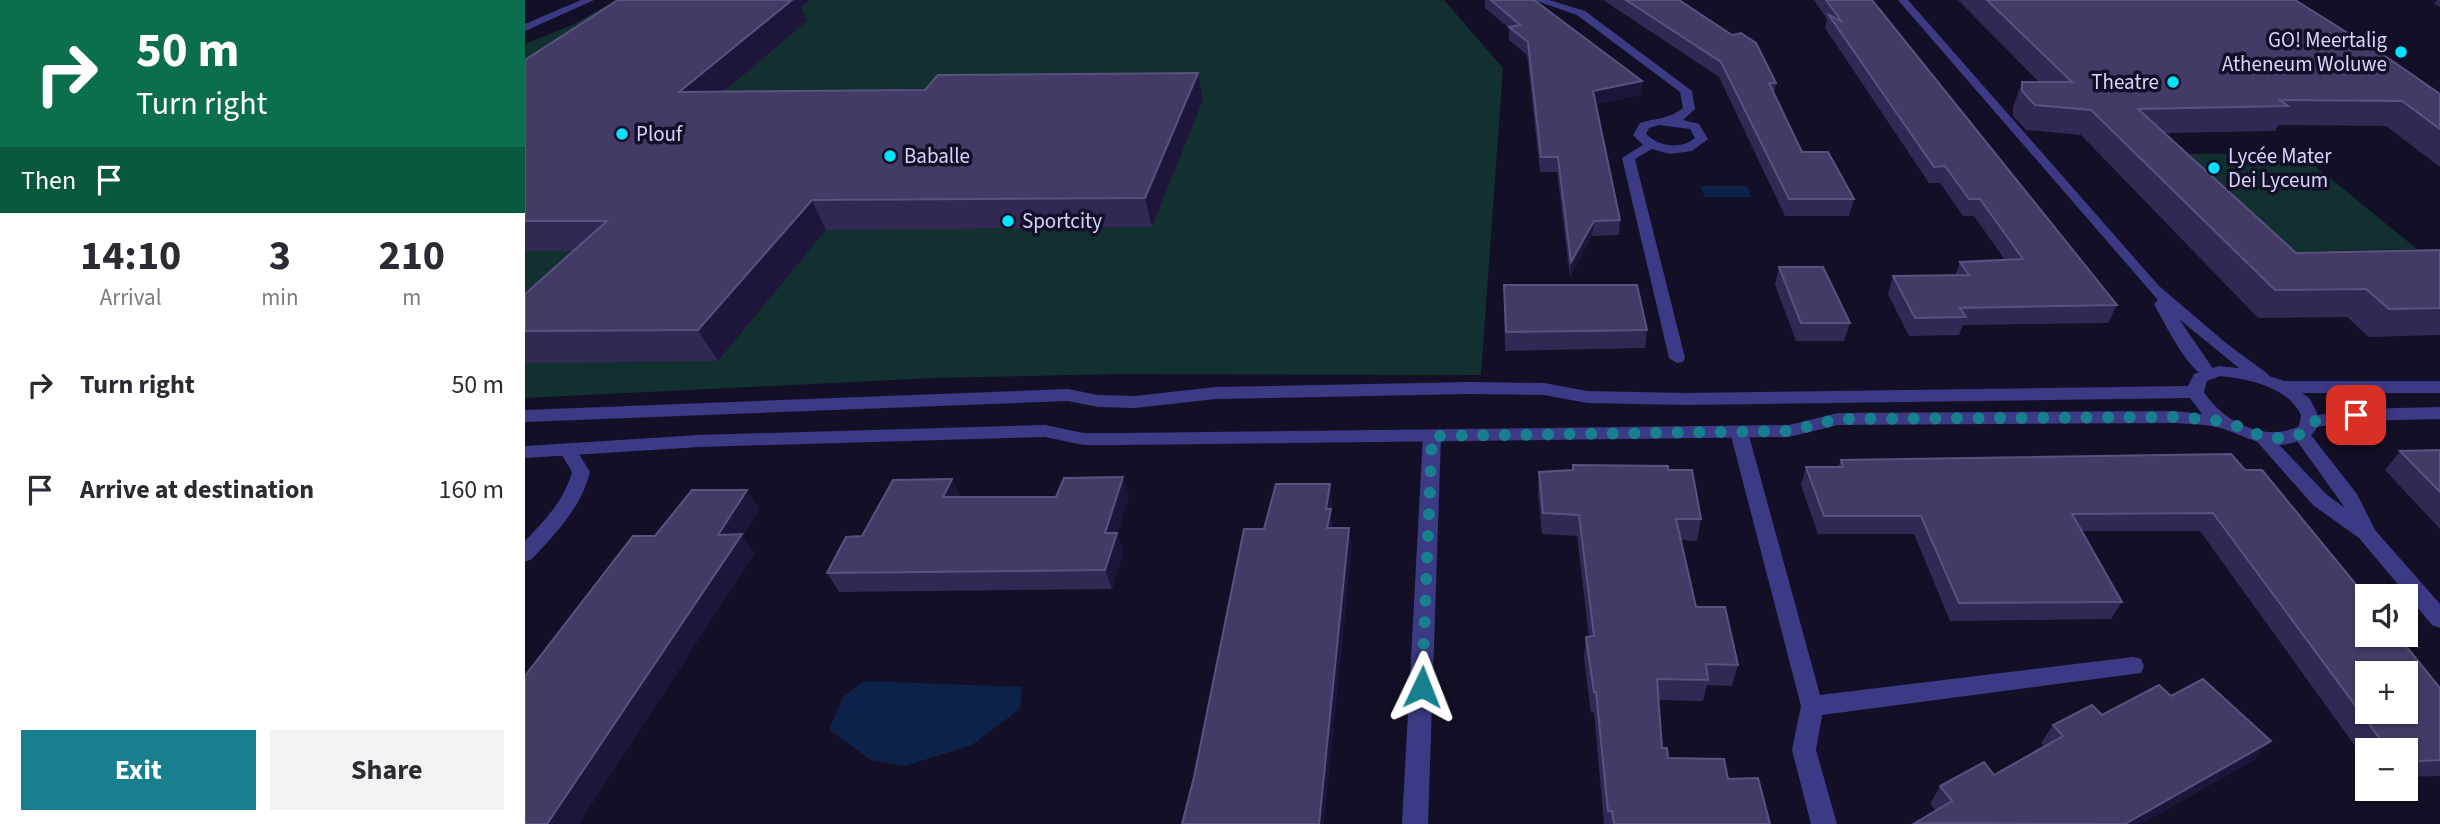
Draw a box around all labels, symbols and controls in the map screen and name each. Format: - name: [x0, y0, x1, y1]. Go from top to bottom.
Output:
- text: 50 m: [136, 16, 240, 86]
- place label: GO! Meertalig Atheneum Woluwe: [2222, 25, 2387, 79]
- icon: right: [21, 28, 112, 119]
- marker: GO! Meertalig Atheneum Woluwe: [2393, 44, 2409, 60]
- place label: Theatre: [2091, 67, 2159, 97]
- marker: Theatre: [2165, 74, 2181, 90]
- text: Turn right: [136, 81, 267, 127]
- place label: Plouf: [636, 119, 683, 149]
- marker: Plouf: [614, 126, 630, 142]
- place label: Baballe: [904, 141, 970, 171]
- place label: Lycée Mater Dei Lyceum: [2228, 141, 2332, 195]
- marker: Baballe: [882, 148, 898, 164]
- marker: Lycée Mater Dei Lyceum: [2206, 160, 2222, 176]
- icon: arrive: [90, 161, 128, 199]
- text: Then: [21, 162, 76, 199]
- place label: Sportcity: [1022, 206, 1102, 236]
- marker: Sportcity: [1000, 213, 1016, 229]
- text: 14:10: [80, 226, 181, 286]
- text: 3: [269, 226, 291, 286]
- text: 210: [378, 226, 445, 286]
- text: Arrival: [100, 281, 162, 314]
- text: min: [261, 281, 299, 314]
- text: m: [402, 281, 421, 314]
- icon: right: [21, 366, 59, 404]
- text: Turn right: [80, 366, 195, 403]
- text: 50 m: [451, 366, 504, 403]
- pin: [2326, 385, 2386, 445]
- icon: arrive: [2337, 396, 2375, 434]
- icon: arrive: [21, 471, 59, 509]
- text: Arrive at destination: [80, 471, 314, 508]
- text: 160 m: [438, 471, 504, 508]
- map controls: [2355, 584, 2418, 801]
- button: sound: [2355, 584, 2418, 647]
- position arrow: [1385, 650, 1459, 724]
- button: +: [2355, 661, 2418, 724]
- button: Exit: [21, 730, 256, 810]
- button: Share: [270, 730, 504, 810]
- button: −: [2355, 738, 2418, 801]

